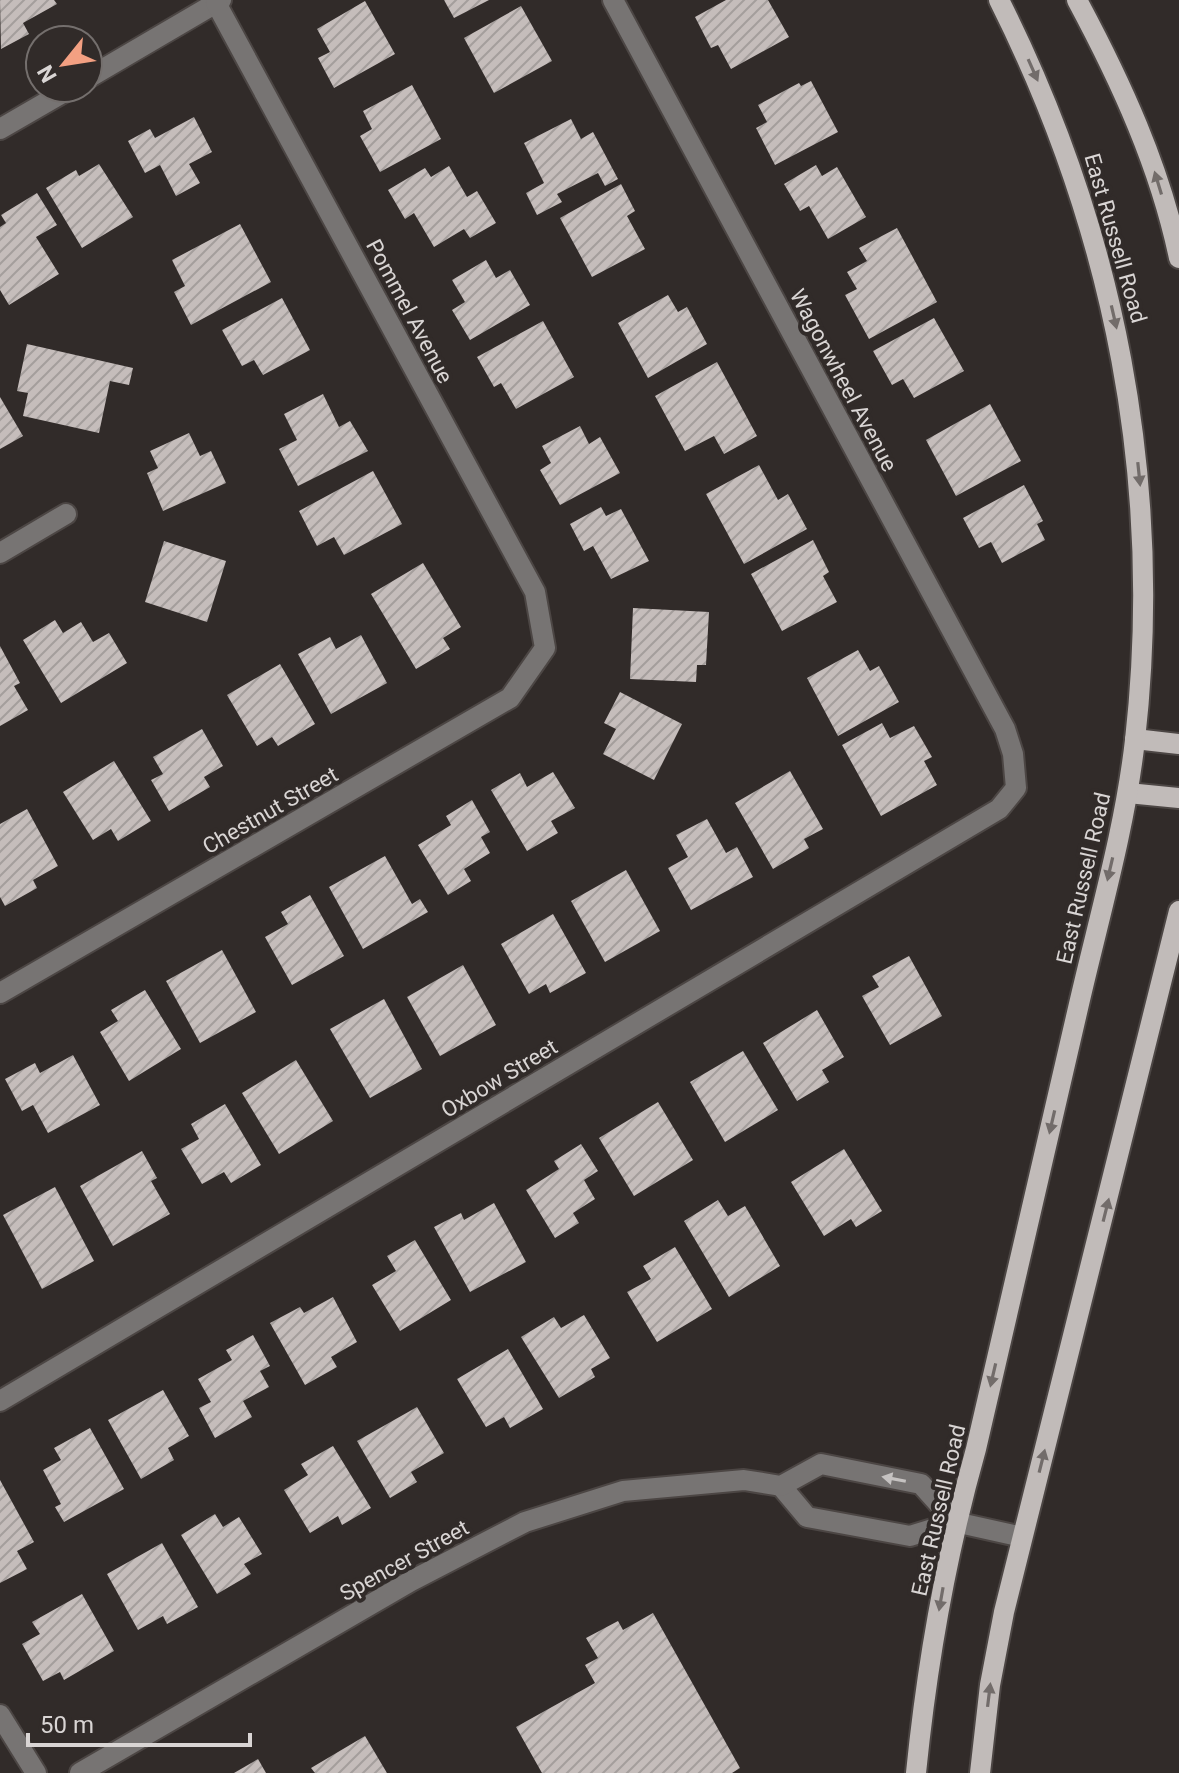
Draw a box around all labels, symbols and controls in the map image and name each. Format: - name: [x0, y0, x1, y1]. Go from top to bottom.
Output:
- north arrow: [24, 24, 104, 104]
- one-way arrow: [1027, 59, 1040, 82]
- text: N: [32, 61, 62, 87]
- street label: East Russell Road: [1079, 150, 1152, 326]
- one-way arrow: [1151, 171, 1164, 195]
- street label: Pommel Avenue: [361, 235, 458, 387]
- street label: Wagonwheel Avenue: [785, 285, 902, 476]
- one-way arrow: [1109, 304, 1121, 329]
- one-way arrow: [1132, 462, 1145, 487]
- street label: Chestnut Street: [198, 762, 342, 859]
- street label: East Russell Road: [1052, 790, 1115, 966]
- one-way arrow: [1104, 856, 1116, 881]
- street label: Oxbow Street: [437, 1034, 562, 1123]
- one-way arrow: [1045, 1110, 1058, 1135]
- one-way arrow: [1100, 1198, 1112, 1223]
- one-way arrow: [986, 1363, 999, 1388]
- street label: East Russell Road: [907, 1422, 970, 1598]
- one-way arrow: [1036, 1449, 1048, 1474]
- one-way arrow: [882, 1472, 907, 1485]
- street label: Spencer Street: [335, 1515, 473, 1606]
- one-way arrow: [935, 1587, 947, 1612]
- one-way arrow: [983, 1683, 996, 1708]
- scale bar: [28, 1697, 250, 1747]
- text: 50 m: [40, 1711, 94, 1739]

